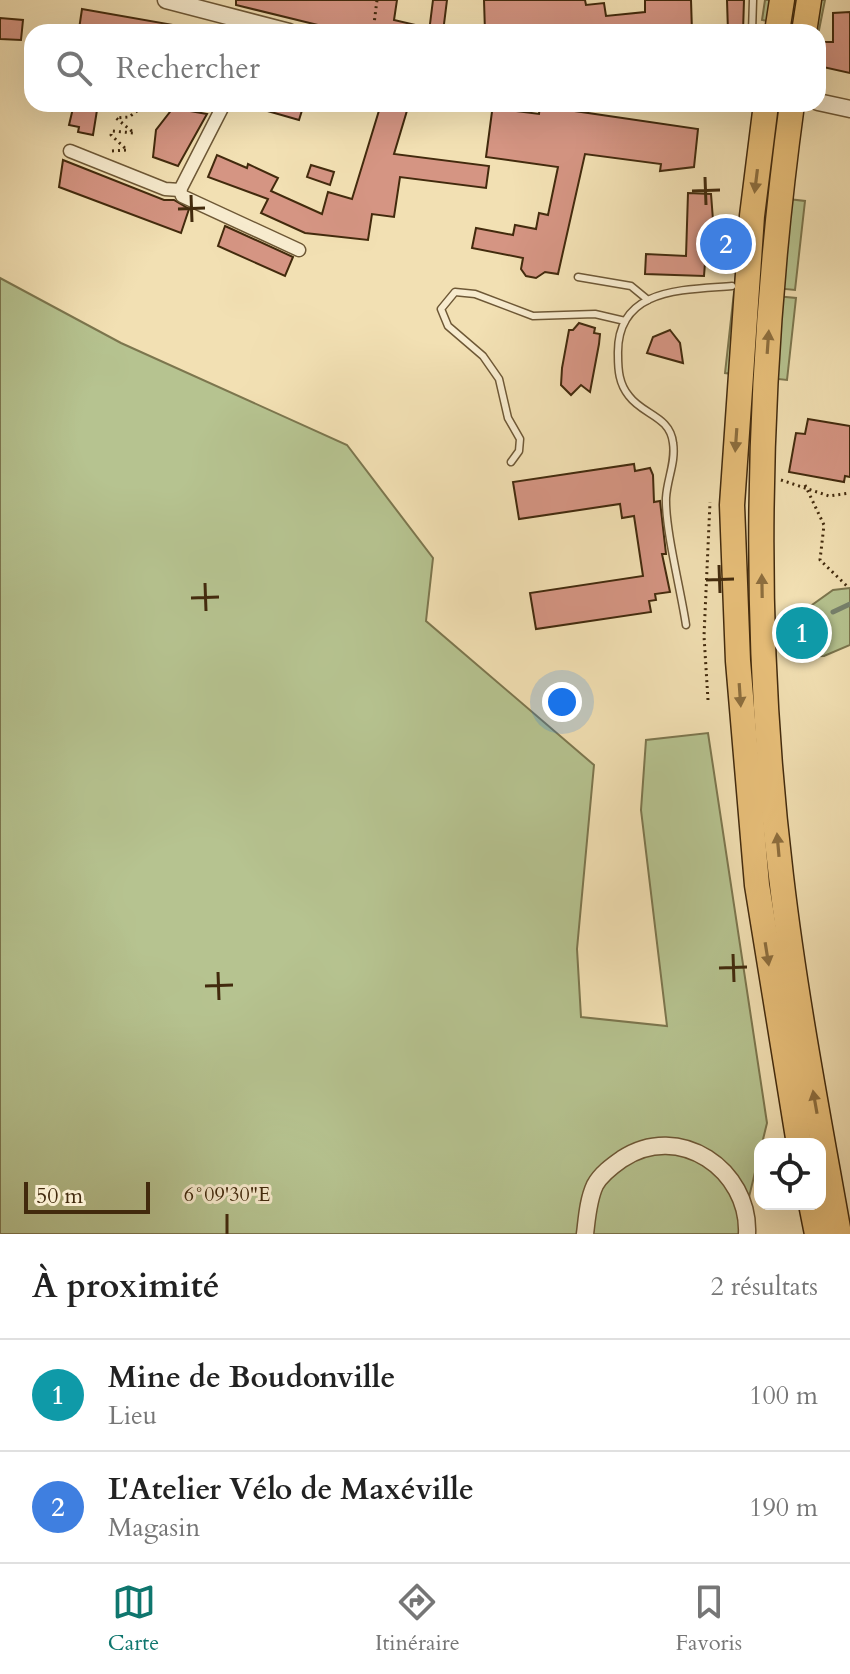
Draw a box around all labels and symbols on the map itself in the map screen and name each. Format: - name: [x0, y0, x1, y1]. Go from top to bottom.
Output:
- one-way arrow: [750, 169, 763, 194]
- pin: 2: [700, 214, 752, 274]
- one-way arrow: [762, 329, 775, 354]
- one-way arrow: [729, 428, 742, 453]
- one-way arrow: [755, 573, 768, 598]
- pin: 1: [776, 603, 828, 663]
- your location: [542, 682, 582, 722]
- one-way arrow: [734, 683, 747, 708]
- one-way arrow: [771, 832, 784, 857]
- one-way arrow: [761, 942, 774, 967]
- one-way arrow: [809, 1089, 821, 1114]
- scale bar: [24, 1178, 150, 1214]
- text: 6°09'30"E: [184, 1181, 270, 1208]

